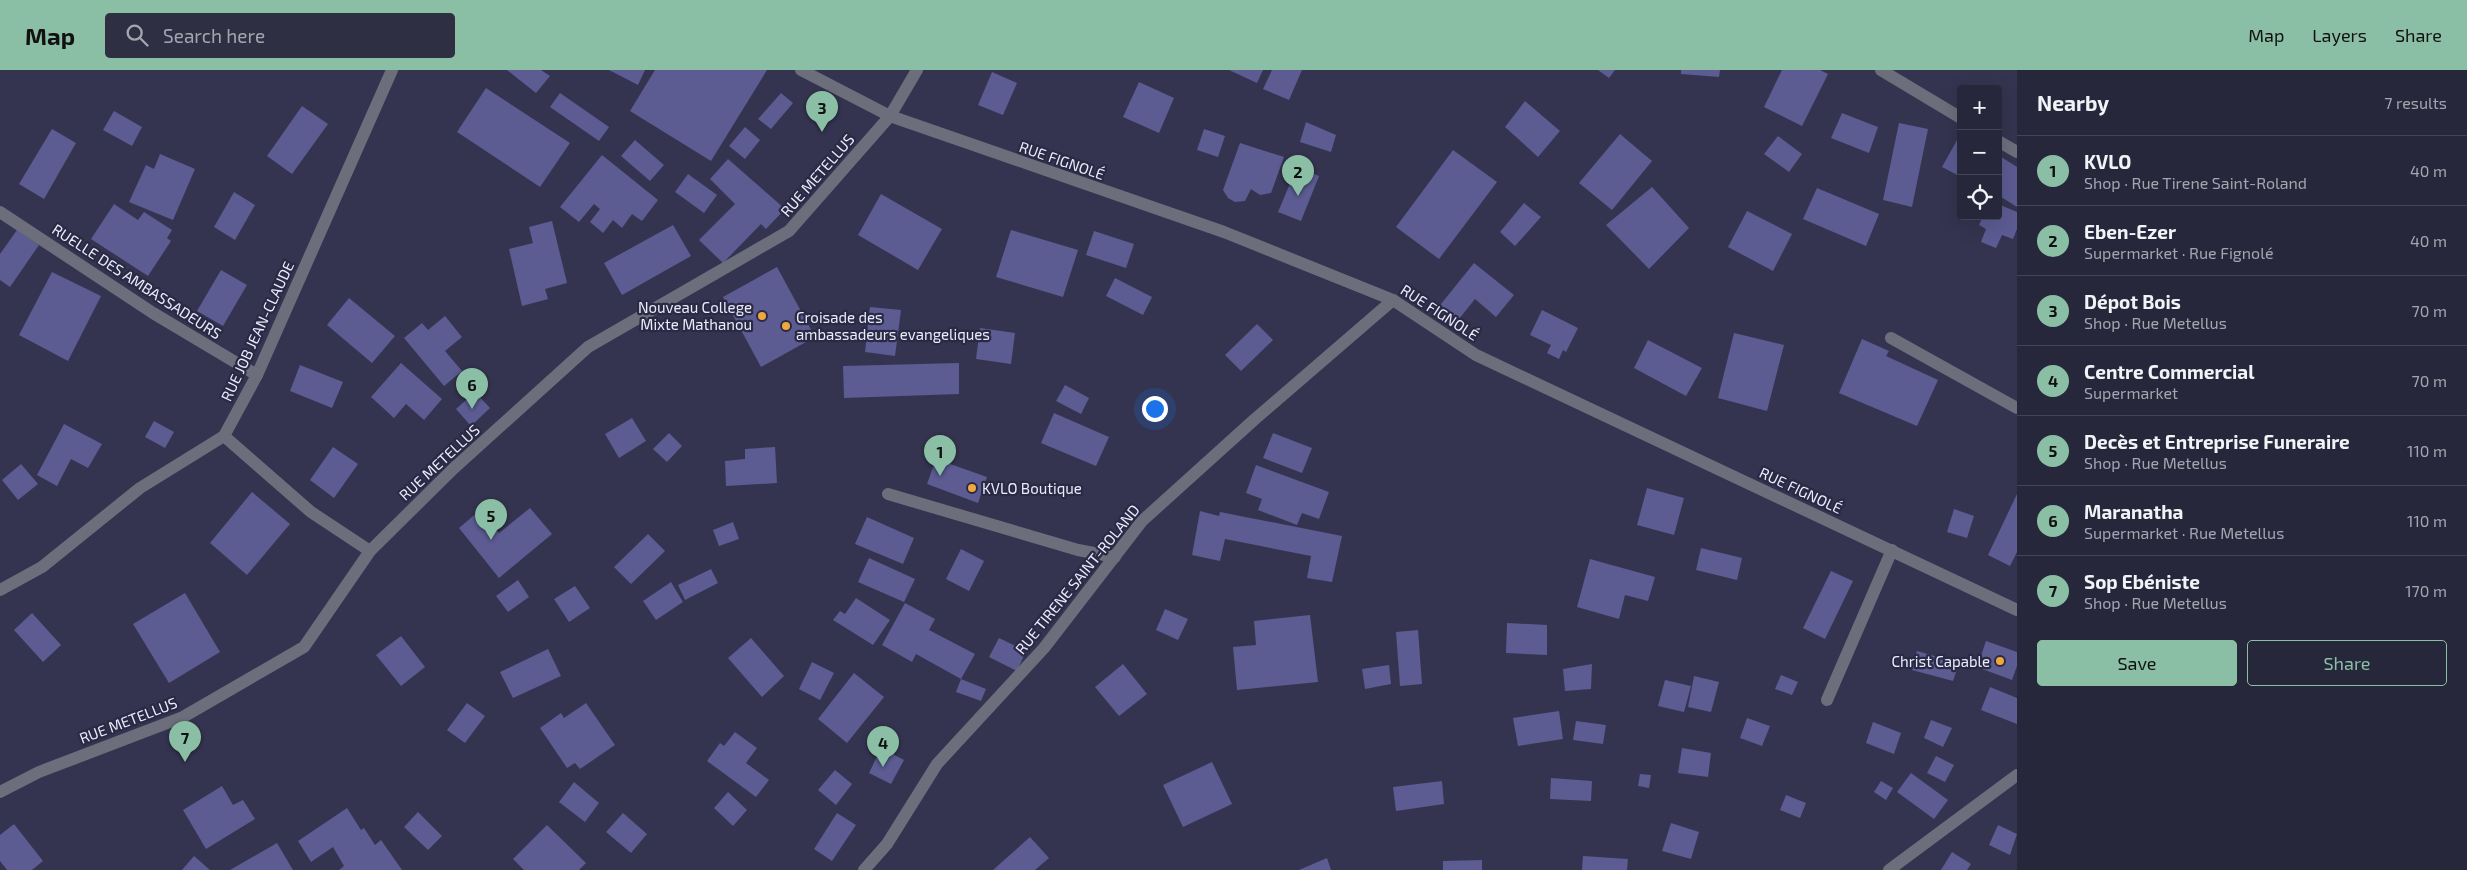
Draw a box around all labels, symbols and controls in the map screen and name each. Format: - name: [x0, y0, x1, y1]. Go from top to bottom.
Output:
- search box: [105, 13, 455, 58]
- text: Map: [25, 21, 75, 50]
- icon: search: [123, 21, 151, 49]
- text: Search here: [163, 24, 265, 47]
- text: Map: [2248, 24, 2284, 46]
- text: Layers: [2312, 24, 2367, 46]
- text: Share: [2395, 24, 2442, 46]
- map controls: [1957, 85, 2002, 220]
- button: +: [1957, 85, 2002, 130]
- text: Nearby: [2037, 90, 2109, 115]
- pin: 3: [806, 91, 838, 132]
- text: 7 results: [2384, 93, 2447, 112]
- street label: RUE METELLUS: [776, 130, 858, 220]
- button: −: [1957, 130, 2002, 175]
- street label: RUE FIGNOLÉ: [1017, 137, 1107, 183]
- text: KVLO: [2084, 150, 2131, 173]
- pin: 2: [1282, 155, 1314, 196]
- text: 1: [2050, 161, 2056, 180]
- text: 40 m: [2410, 161, 2447, 180]
- text: Shop · Rue Tirene Saint-Roland: [2084, 173, 2307, 192]
- button: locate: [1957, 175, 2002, 220]
- street label: RUELLE DES AMBASSADEURS: [49, 220, 225, 342]
- text: Eben-Ezer: [2084, 220, 2176, 243]
- text: 2: [2048, 231, 2058, 250]
- text: 40 m: [2410, 231, 2447, 250]
- text: Supermarket · Rue Fignolé: [2084, 243, 2274, 262]
- street label: RUE JOB JEAN-CLAUDE: [217, 258, 297, 404]
- street label: RUE FIGNOLÉ: [1398, 280, 1482, 344]
- text: Dépot Bois: [2084, 290, 2181, 313]
- place label: Nouveau College Mixte Mathanou: [638, 298, 752, 333]
- text: 3: [2048, 301, 2058, 320]
- text: 70 m: [2412, 301, 2447, 320]
- place label: Croisade des ambassadeurs evangeliques: [796, 308, 990, 343]
- marker: Nouveau College Mixte Mathanou: [756, 310, 768, 322]
- text: Shop · Rue Metellus: [2084, 313, 2227, 332]
- marker: Croisade des ambassadeurs evangeliques: [780, 320, 792, 332]
- text: Centre Commercial: [2084, 360, 2254, 383]
- pin: 6: [456, 368, 488, 409]
- text: 4: [2048, 371, 2058, 390]
- text: 70 m: [2412, 371, 2447, 390]
- text: Supermarket: [2084, 383, 2178, 402]
- your location: [1142, 396, 1168, 422]
- street label: RUE METELLUS: [395, 420, 483, 504]
- text: Decès et Entreprise Funeraire: [2084, 430, 2350, 453]
- pin: 1: [924, 435, 956, 476]
- text: 5: [2049, 441, 2057, 460]
- text: 110 m: [2407, 441, 2447, 460]
- text: Shop · Rue Metellus: [2084, 453, 2227, 472]
- street label: RUE FIGNOLÉ: [1757, 463, 1845, 517]
- place label: KVLO Boutique: [982, 479, 1082, 497]
- marker: KVLO Boutique: [966, 482, 978, 494]
- pin: 5: [475, 499, 507, 540]
- text: Maranatha: [2084, 500, 2183, 523]
- street label: RUE TIRENE SAINT-ROLAND: [1011, 501, 1143, 657]
- text: 6: [2048, 511, 2058, 530]
- text: 110 m: [2407, 511, 2447, 530]
- text: Supermarket · Rue Metellus: [2084, 523, 2284, 542]
- text: Sop Ebéniste: [2084, 570, 2200, 593]
- text: 7: [2049, 581, 2057, 600]
- text: 170 m: [2405, 581, 2447, 600]
- text: Shop · Rue Metellus: [2084, 593, 2227, 612]
- button: Save: [2037, 640, 2237, 686]
- button: Share: [2247, 640, 2447, 686]
- place label: Christ Capable: [1892, 652, 1990, 670]
- marker: Christ Capable: [1994, 655, 2006, 667]
- street label: RUE METELLUS: [77, 693, 179, 747]
- pin: 7: [169, 721, 201, 762]
- pin: 4: [867, 726, 899, 767]

